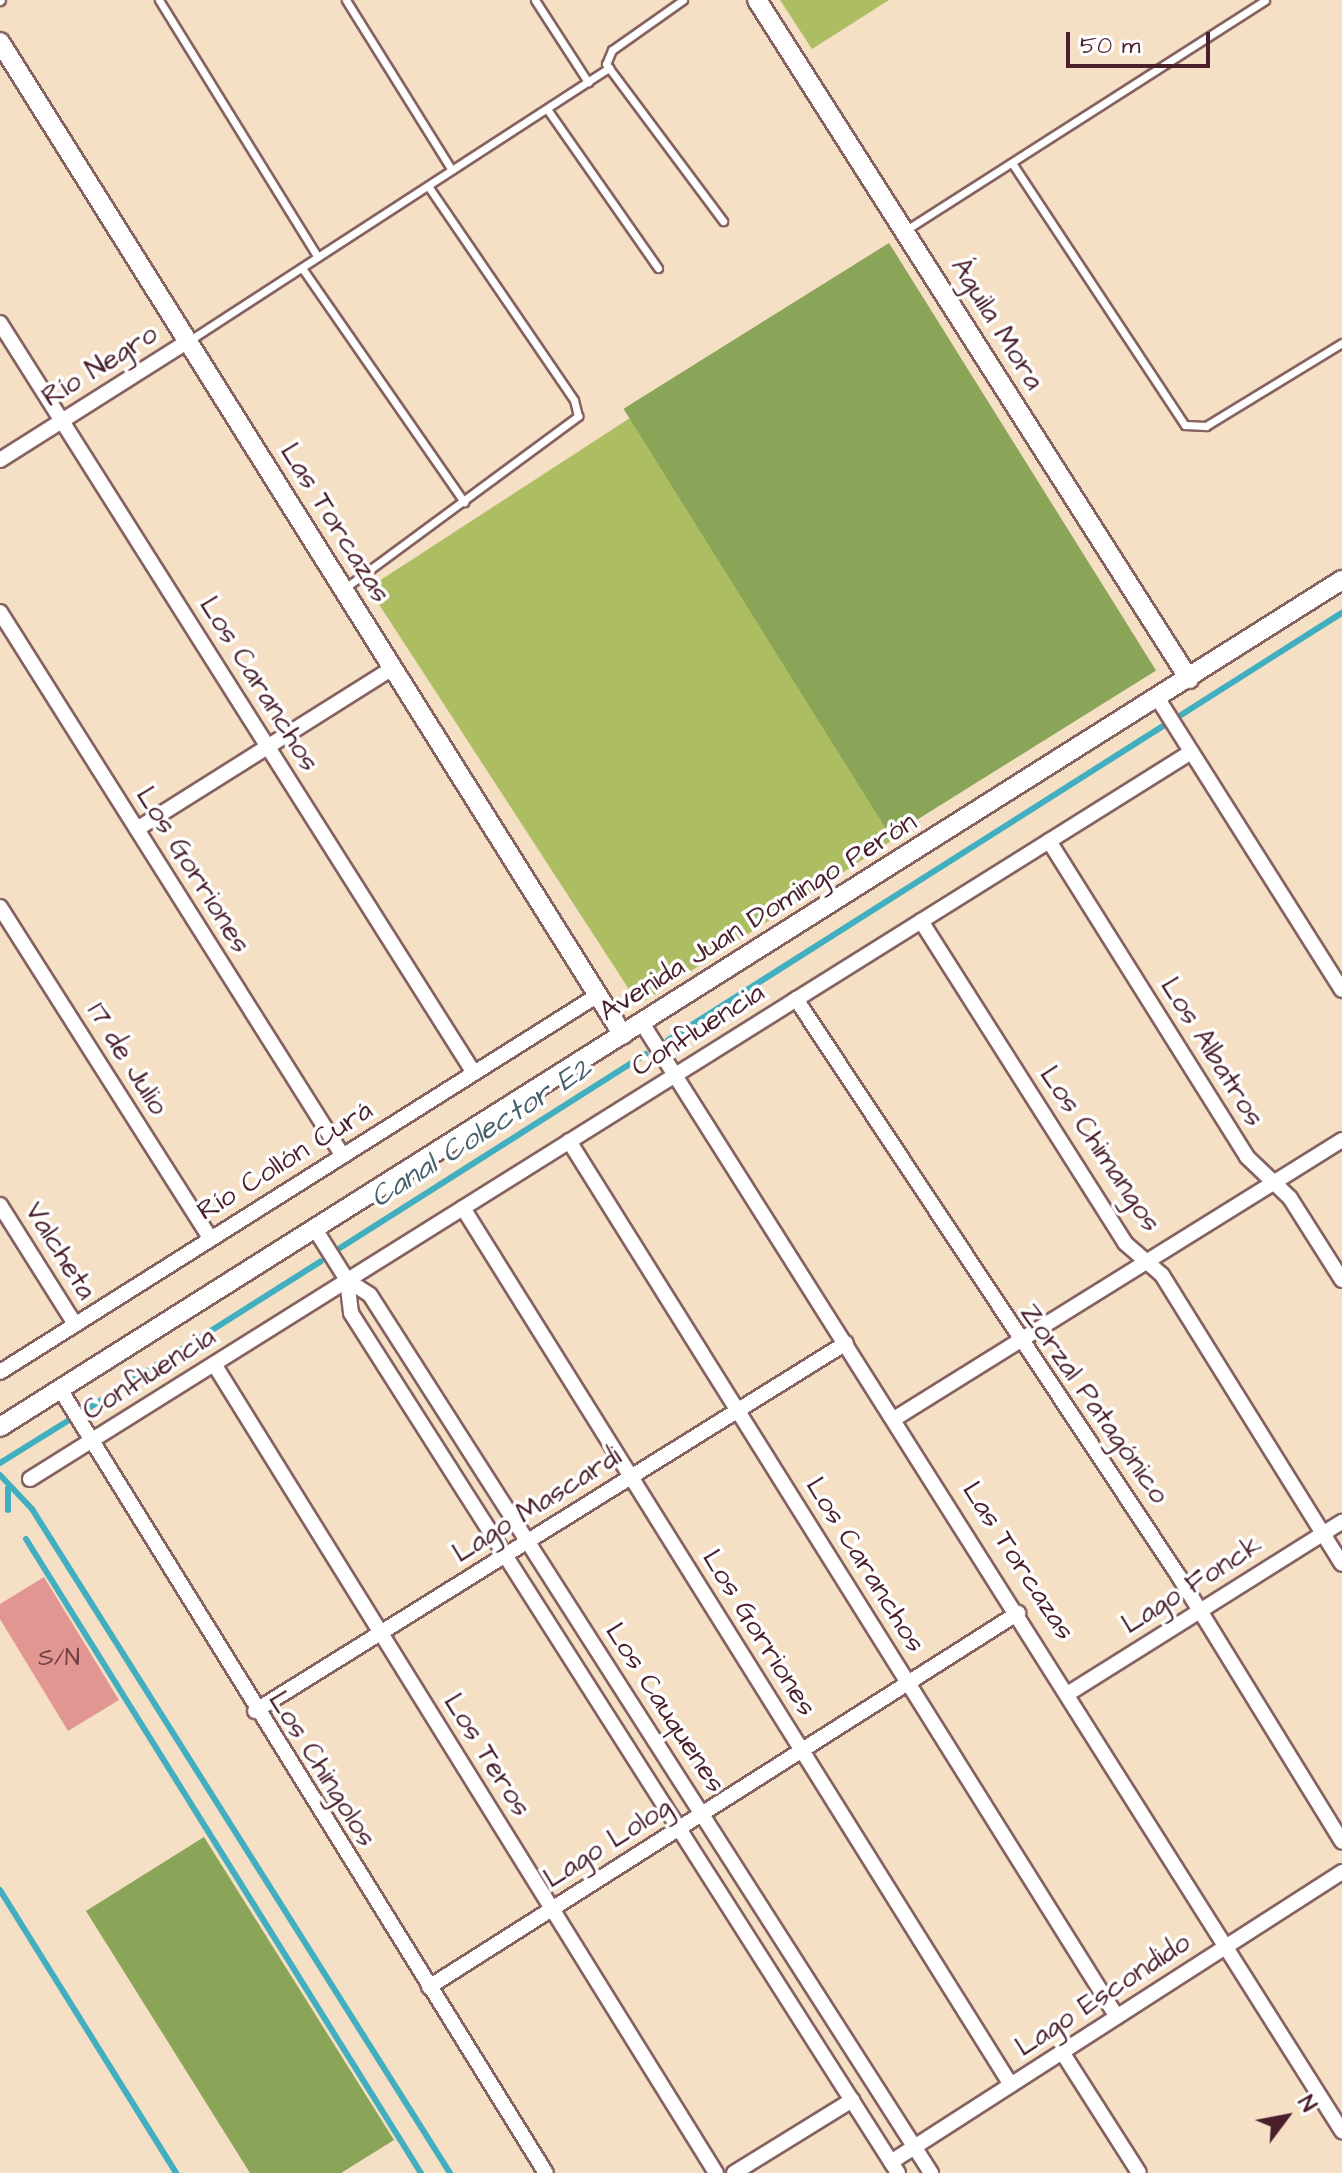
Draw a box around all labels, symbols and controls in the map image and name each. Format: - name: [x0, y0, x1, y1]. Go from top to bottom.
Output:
- scale bar: [1070, 16, 1214, 66]
- text: 50 m: [1080, 29, 1140, 63]
- street label: Águila Mora: [943, 252, 1051, 396]
- street label: Río Negro: [36, 317, 164, 415]
- street label: Las Torcazas: [273, 437, 397, 609]
- street label: Los Caranchos: [192, 590, 326, 778]
- street label: Los Gorriones: [129, 781, 257, 959]
- street label: Avenida Juan Domingo Perón: [593, 805, 923, 1029]
- street label: Los Albatros: [1153, 971, 1271, 1133]
- street label: Confluencia: [625, 976, 771, 1084]
- street label: 17 de Julio: [79, 997, 175, 1121]
- water label: Canal Colector E2: [364, 1050, 598, 1216]
- street label: Los Chimangos: [1032, 1060, 1168, 1238]
- street label: Río Collón Curá: [191, 1094, 379, 1228]
- street label: Valcheta: [17, 1196, 103, 1306]
- street label: Zorzal Patagónico: [1012, 1298, 1176, 1510]
- street label: Confluencia: [76, 1320, 222, 1428]
- street label: Lago Mascardi: [446, 1440, 628, 1570]
- street label: Los Caranchos: [798, 1471, 932, 1659]
- street label: Las Torcazas: [954, 1476, 1082, 1646]
- street label: Lago Fonck: [1116, 1529, 1268, 1641]
- street label: Los Gorriones: [695, 1544, 823, 1722]
- street label: Los Cauquenes: [598, 1617, 732, 1799]
- house number: S/N: [38, 1645, 80, 1673]
- street label: Los Chingolos: [261, 1685, 383, 1853]
- street label: Los Teros: [436, 1687, 538, 1823]
- street label: Lago Lolog: [538, 1790, 678, 1896]
- street label: Lago Escondido: [1009, 1926, 1197, 2064]
- north arrow: [1246, 2077, 1326, 2157]
- text: N: [1290, 2090, 1324, 2118]

